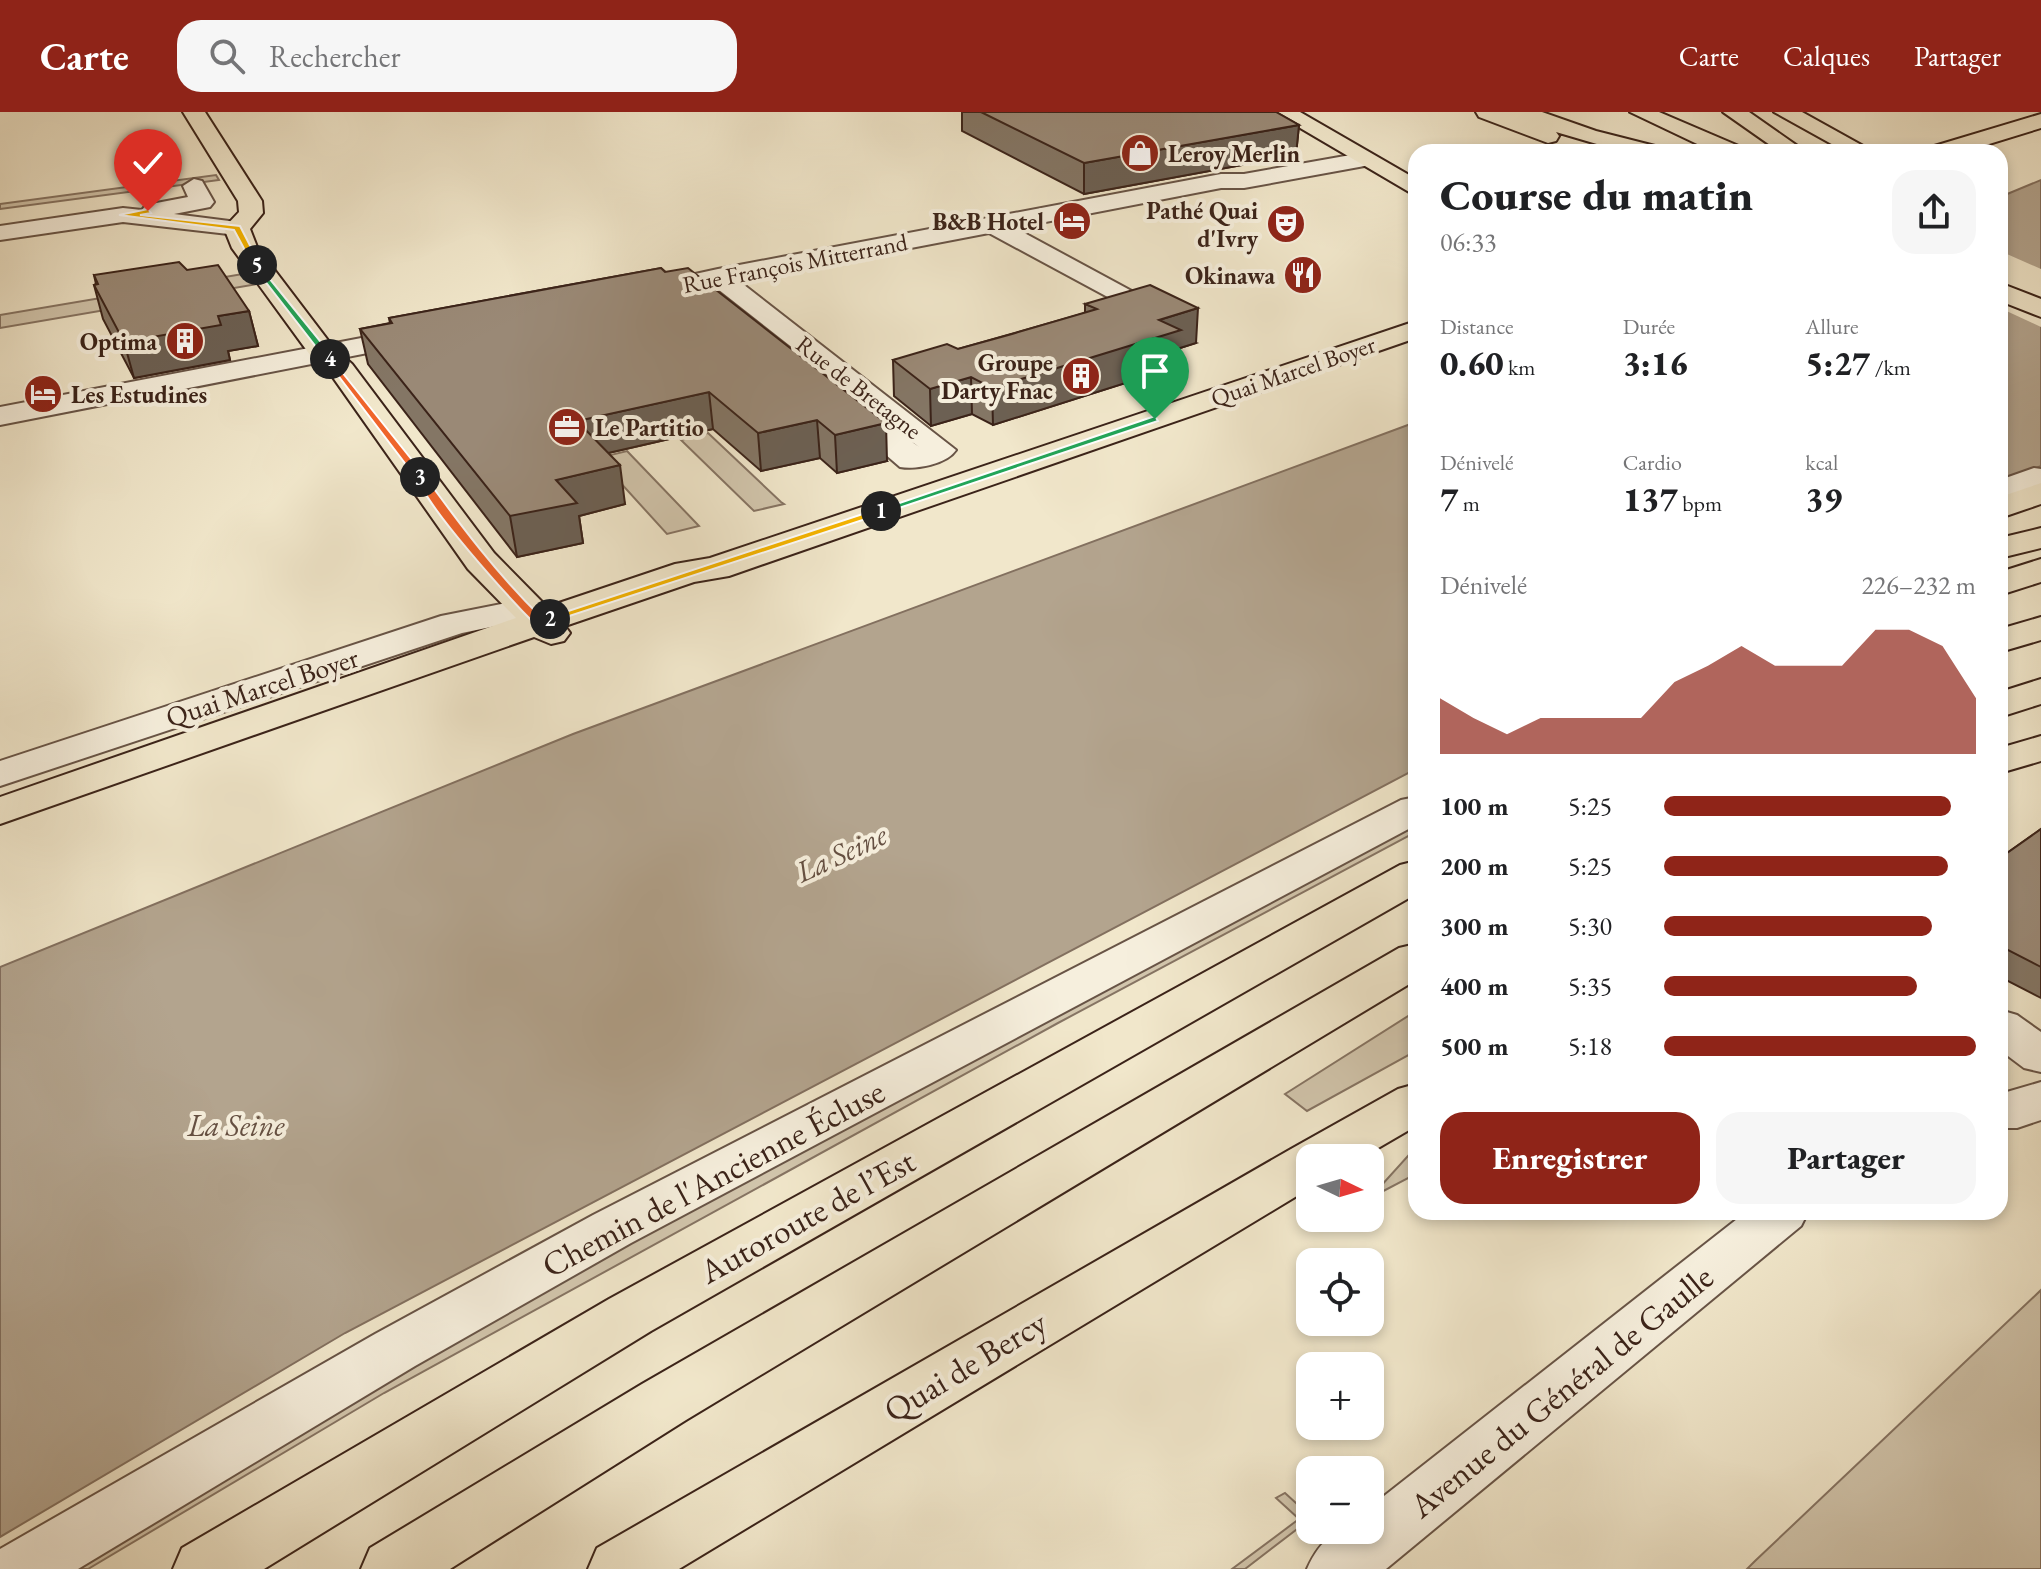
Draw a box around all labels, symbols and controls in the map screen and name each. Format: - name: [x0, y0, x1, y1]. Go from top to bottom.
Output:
- search box: [177, 20, 737, 92]
- text: Carte: [40, 32, 129, 81]
- icon: search: [205, 34, 249, 78]
- text: Rechercher: [269, 37, 401, 76]
- text: Carte: [1679, 38, 1739, 74]
- text: Calques: [1783, 38, 1870, 74]
- text: Partager: [1914, 38, 2001, 74]
- pin: [114, 129, 182, 211]
- shop icon: Leroy Merlin: [1119, 132, 1161, 174]
- place label: Leroy Merlin: [1168, 138, 1300, 170]
- icon: check: [126, 141, 170, 185]
- text: Course du matin: [1440, 166, 1753, 223]
- button: share: [1892, 170, 1976, 254]
- place label: Pathé Quai d'Ivry: [1146, 195, 1258, 255]
- hotel icon: B&B Hotel: [1051, 200, 1093, 242]
- theatre icon: Pathé Quai d'Ivry: [1265, 203, 1307, 245]
- place label: B&B Hotel: [932, 206, 1044, 237]
- text: 06:33: [1440, 225, 1496, 259]
- street label: Rue François Mitterrand: [680, 226, 911, 300]
- pin: 5: [237, 245, 277, 285]
- text: 5: [251, 250, 263, 279]
- restaurant icon: Okinawa: [1282, 254, 1324, 296]
- place label: Okinawa: [1185, 260, 1275, 291]
- text: Distance: [1440, 312, 1513, 341]
- text: Durée: [1623, 312, 1675, 341]
- text: Allure: [1805, 312, 1859, 341]
- building icon: Optima: [164, 320, 206, 362]
- place label: Optima: [80, 326, 157, 357]
- street label: Rue de Bretagne: [790, 328, 928, 446]
- street label: Quai Marcel Boyer: [1207, 328, 1379, 414]
- pin: [1121, 337, 1189, 419]
- pin: 4: [310, 339, 350, 379]
- text: 0.60: [1440, 341, 1504, 385]
- text: 3:16: [1623, 341, 1688, 385]
- text: 5:27: [1805, 341, 1870, 385]
- text: 4: [324, 344, 336, 373]
- place label: Groupe Darty Fnac: [941, 347, 1053, 407]
- icon: arrive: [1133, 349, 1177, 393]
- text: km: [1504, 353, 1535, 382]
- text: /km: [1870, 353, 1911, 382]
- building icon: Groupe Darty Fnac: [1060, 355, 1102, 397]
- hotel icon: Les Estudines: [22, 373, 64, 415]
- place label: Les Estudines: [71, 379, 207, 410]
- office icon: Le Partitio: [546, 406, 588, 448]
- place label: Le Partitio: [595, 412, 704, 443]
- text: Dénivelé: [1440, 448, 1514, 477]
- text: Cardio: [1623, 448, 1682, 477]
- text: kcal: [1805, 448, 1838, 477]
- pin: 3: [400, 457, 440, 497]
- text: 3: [414, 462, 426, 491]
- text: 7: [1440, 477, 1458, 521]
- text: 137: [1623, 477, 1678, 521]
- text: 39: [1805, 477, 1842, 521]
- text: m: [1458, 489, 1480, 518]
- text: bpm: [1678, 489, 1722, 518]
- pin: 1: [861, 491, 901, 531]
- text: 1: [875, 496, 887, 525]
- text: Dénivelé: [1440, 568, 1527, 602]
- text: 226–232 m: [1861, 568, 1976, 602]
- pin: 2: [530, 599, 570, 639]
- text: 2: [544, 604, 556, 633]
- street label: Quai Marcel Boyer: [161, 639, 363, 735]
- text: 100 m: [1440, 789, 1508, 823]
- text: 5:25: [1568, 789, 1612, 823]
- water label: La Seine: [788, 815, 894, 892]
- text: 200 m: [1440, 849, 1508, 883]
- text: 5:25: [1568, 849, 1612, 883]
- text: 300 m: [1440, 909, 1508, 943]
- text: 5:30: [1568, 909, 1612, 943]
- text: 400 m: [1440, 969, 1508, 1003]
- text: 5:35: [1568, 969, 1612, 1003]
- text: 500 m: [1440, 1029, 1508, 1063]
- text: 5:18: [1568, 1029, 1612, 1063]
- street label: Chemin de l'Ancienne Écluse: [534, 1069, 892, 1287]
- water label: La Seine: [187, 1106, 285, 1145]
- button: Enregistrer: [1440, 1112, 1700, 1204]
- button: Partager: [1716, 1112, 1976, 1204]
- street label: Autoroute de l’Est: [691, 1138, 923, 1294]
- north arrow: [1296, 1144, 1384, 1232]
- map controls: [1296, 1144, 1384, 1544]
- button: locate: [1296, 1248, 1384, 1336]
- street label: Avenue du Général de Gaulle: [1399, 1255, 1722, 1528]
- street label: Quai de Bercy: [875, 1300, 1055, 1432]
- button: +: [1296, 1352, 1384, 1440]
- button: −: [1296, 1456, 1384, 1544]

